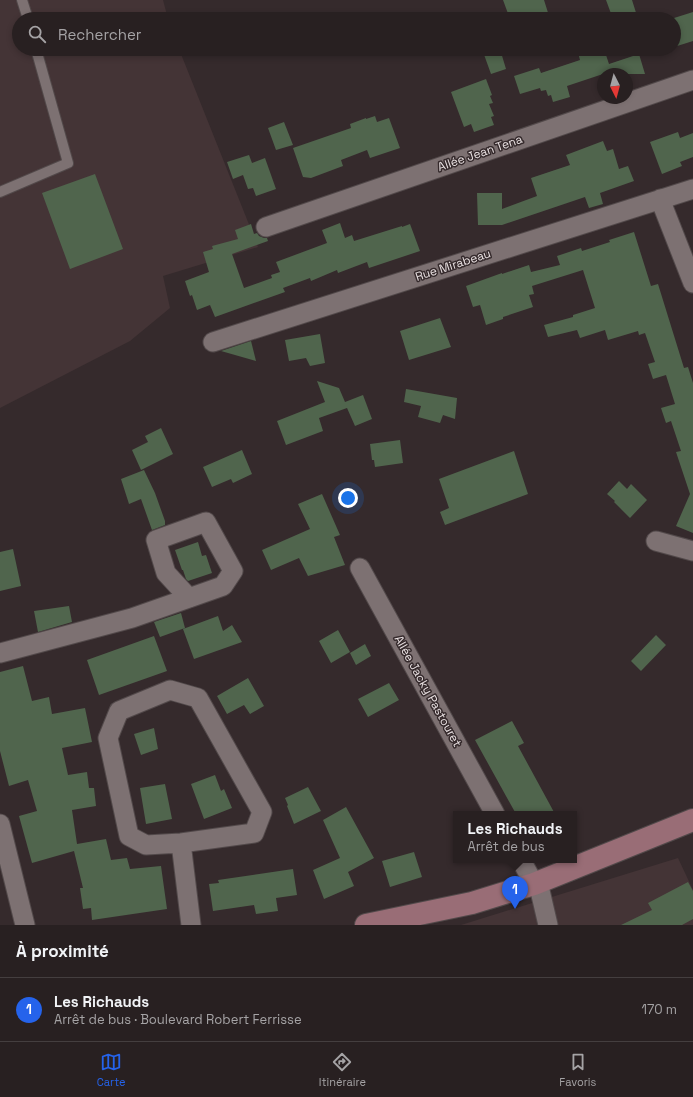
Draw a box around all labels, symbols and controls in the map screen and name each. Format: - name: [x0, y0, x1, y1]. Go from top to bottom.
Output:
- search box: [12, 12, 681, 56]
- icon: search: [26, 23, 48, 45]
- text: Rechercher: [58, 25, 141, 44]
- north arrow: [597, 68, 633, 104]
- street label: Allée Jean Tena: [435, 131, 525, 175]
- street label: Rue Mirabeau: [413, 245, 493, 285]
- your location: [338, 488, 358, 508]
- street label: Allée Jacky Pastouret: [391, 632, 465, 750]
- popup: [453, 811, 577, 863]
- text: Les Richauds: [467, 819, 563, 838]
- text: Arrêt de bus: [467, 838, 545, 855]
- pin: 1: [502, 876, 528, 909]
- text: À proximité: [16, 940, 109, 962]
- text: Les Richauds: [54, 992, 149, 1011]
- text: 1: [26, 1001, 32, 1018]
- text: 170 m: [641, 1001, 677, 1018]
- text: Arrêt de bus · Boulevard Robert Ferrisse: [54, 1011, 302, 1028]
- tab: Carte: [97, 1051, 126, 1089]
- tab: Itinéraire: [319, 1051, 366, 1089]
- tab: Favoris: [559, 1051, 596, 1089]

